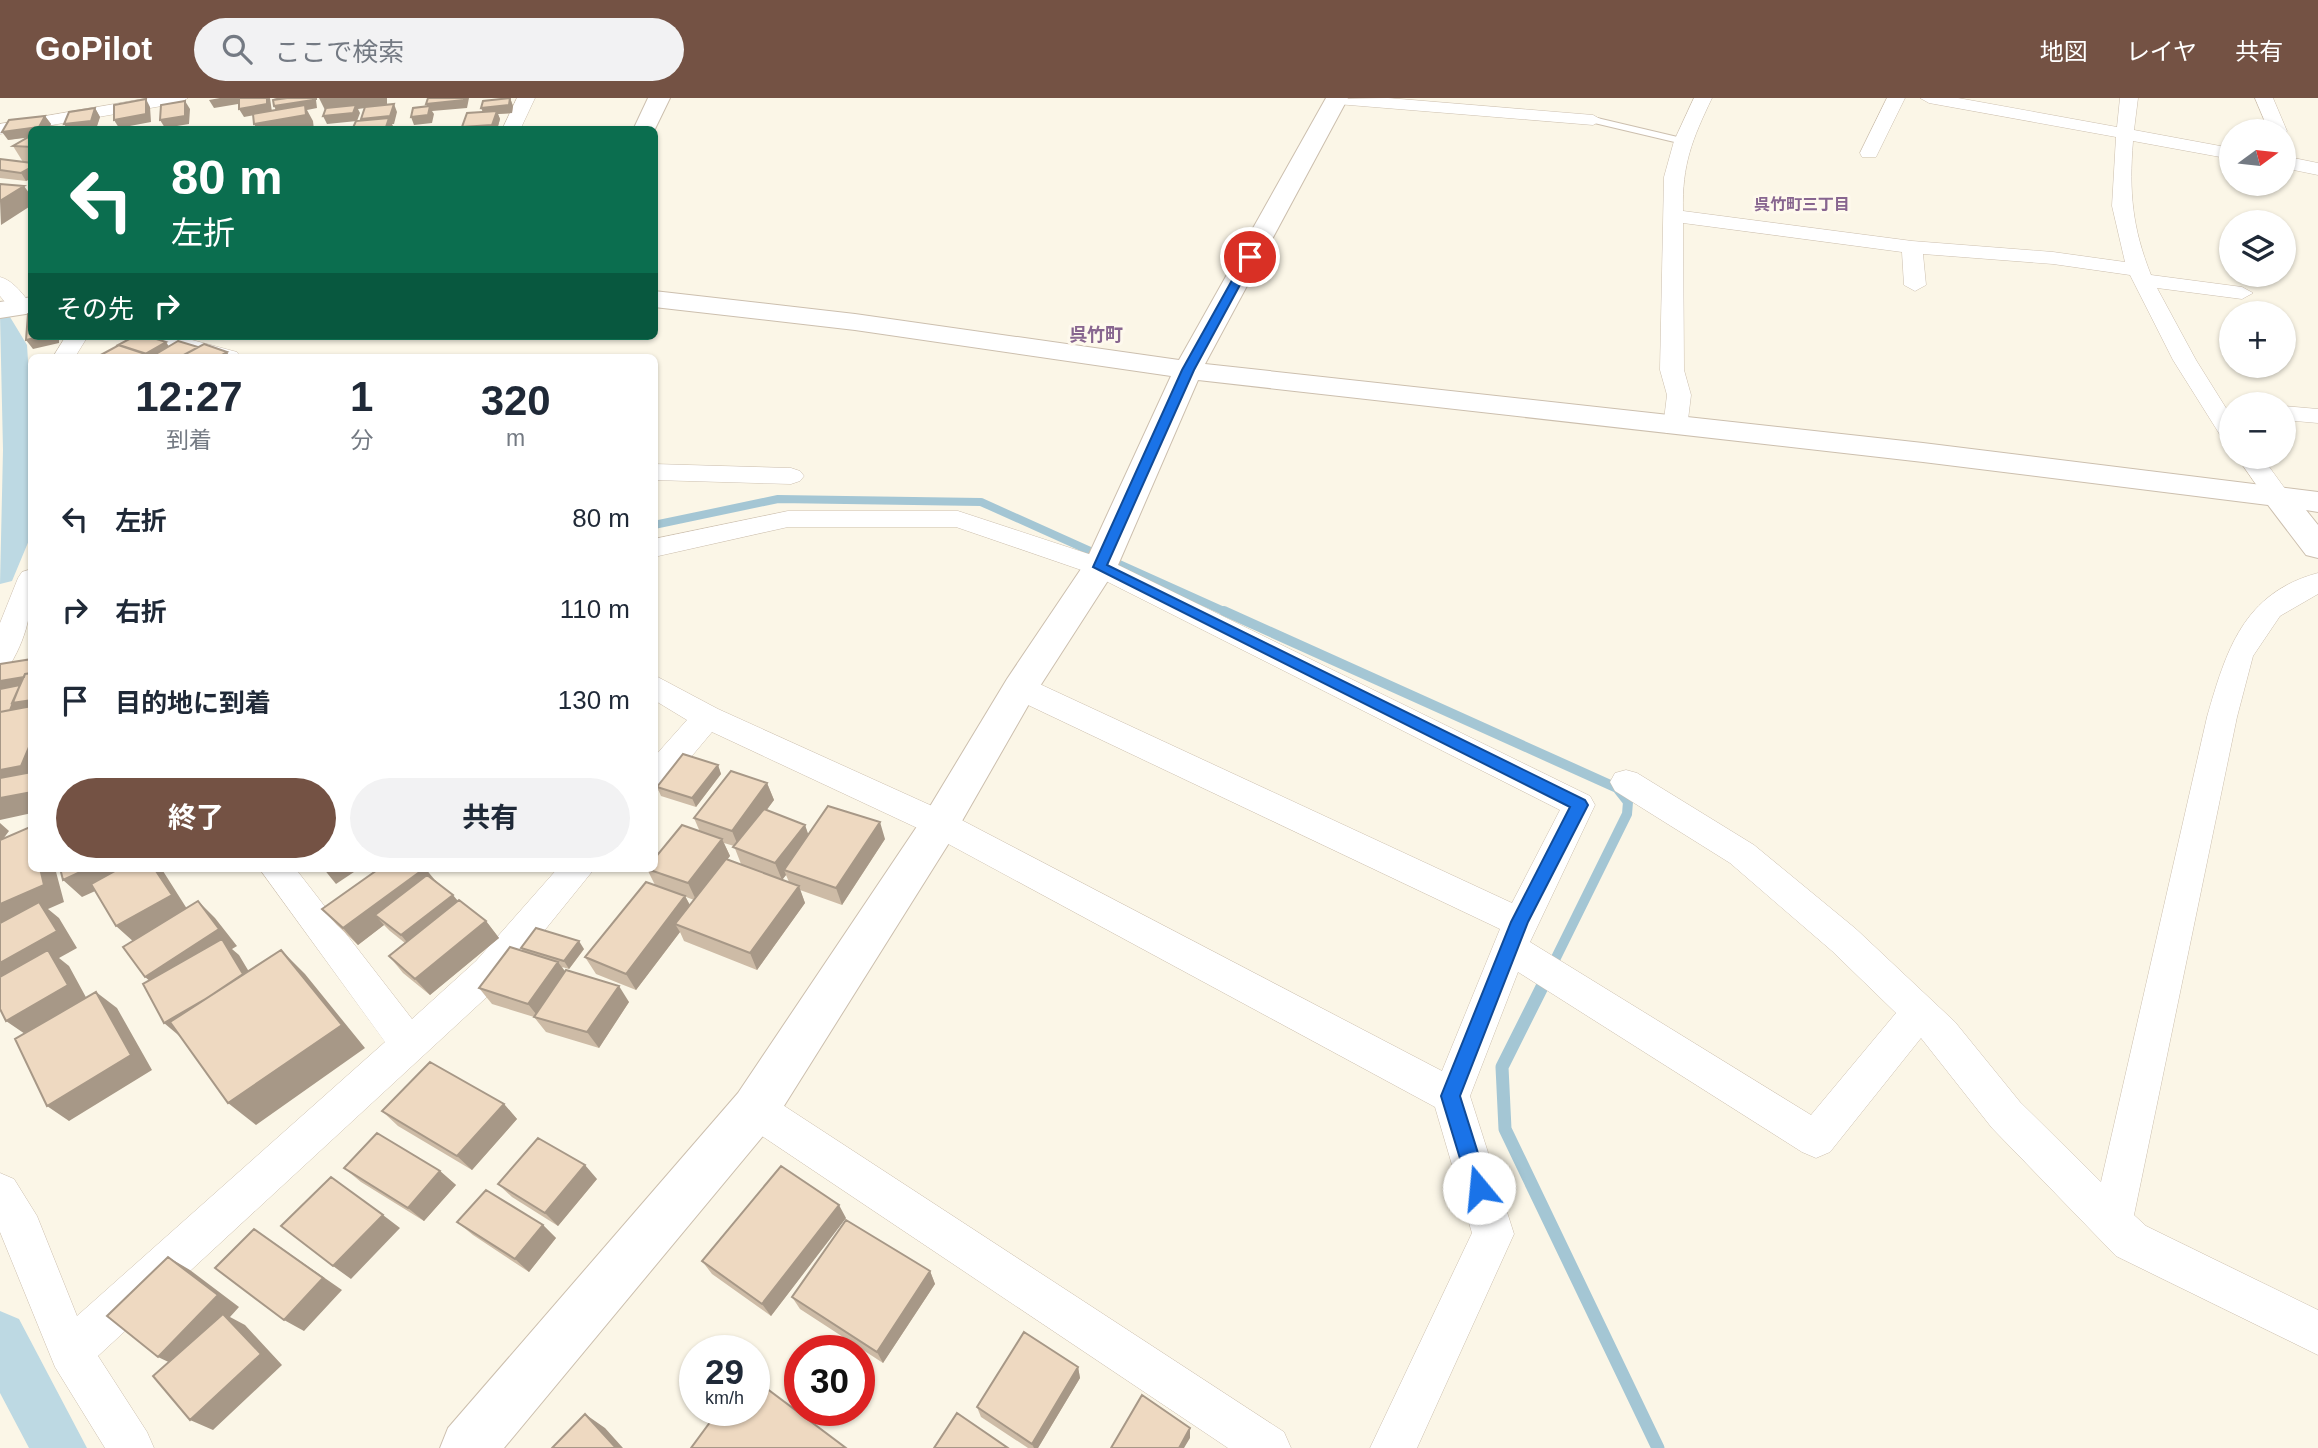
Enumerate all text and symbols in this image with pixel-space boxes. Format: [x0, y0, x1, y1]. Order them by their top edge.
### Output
search box [194, 18, 684, 81]
text: GoPilot [35, 30, 152, 67]
icon: search [218, 30, 256, 68]
text: ここで検索 [274, 37, 404, 67]
text: 地図 [2040, 38, 2088, 65]
text: レイヤ [2126, 38, 2197, 65]
text: 共有 [2235, 38, 2283, 65]
north arrow [2219, 119, 2296, 196]
map controls [2219, 119, 2296, 469]
text: 80 m [171, 150, 283, 204]
icon: left [56, 154, 147, 245]
district label: 呉竹町三丁目 [1754, 196, 1850, 213]
button: layers [2219, 210, 2296, 287]
text: 左折 [171, 215, 235, 251]
pin [1220, 227, 1280, 287]
icon: arrive [1231, 238, 1269, 276]
icon: right [148, 287, 186, 325]
text: その先 [56, 294, 134, 324]
button: + [2219, 301, 2296, 378]
district label: 呉竹町 [1069, 325, 1123, 345]
text: 12:27 [135, 373, 243, 420]
text: 1 [350, 373, 373, 420]
text: 320 [481, 377, 551, 424]
button: − [2219, 392, 2296, 469]
text: m [506, 425, 525, 451]
text: 到着 [166, 427, 212, 453]
text: 分 [350, 427, 373, 453]
icon: left [56, 500, 94, 538]
text: 80 m [572, 503, 630, 533]
text: 左折 [115, 506, 167, 536]
icon: right [56, 591, 94, 629]
text: 110 m [560, 594, 630, 624]
text: 右折 [115, 597, 167, 627]
icon: arrive [56, 682, 94, 720]
text: 130 m [558, 685, 630, 715]
text: 目的地に到着 [115, 688, 271, 718]
button: 終了 [56, 778, 336, 858]
button: 共有 [350, 778, 630, 858]
position arrow [1442, 1151, 1516, 1225]
speed limit sign: 30 [784, 1335, 875, 1426]
text: 29 [705, 1352, 744, 1391]
text: km/h [705, 1388, 744, 1408]

